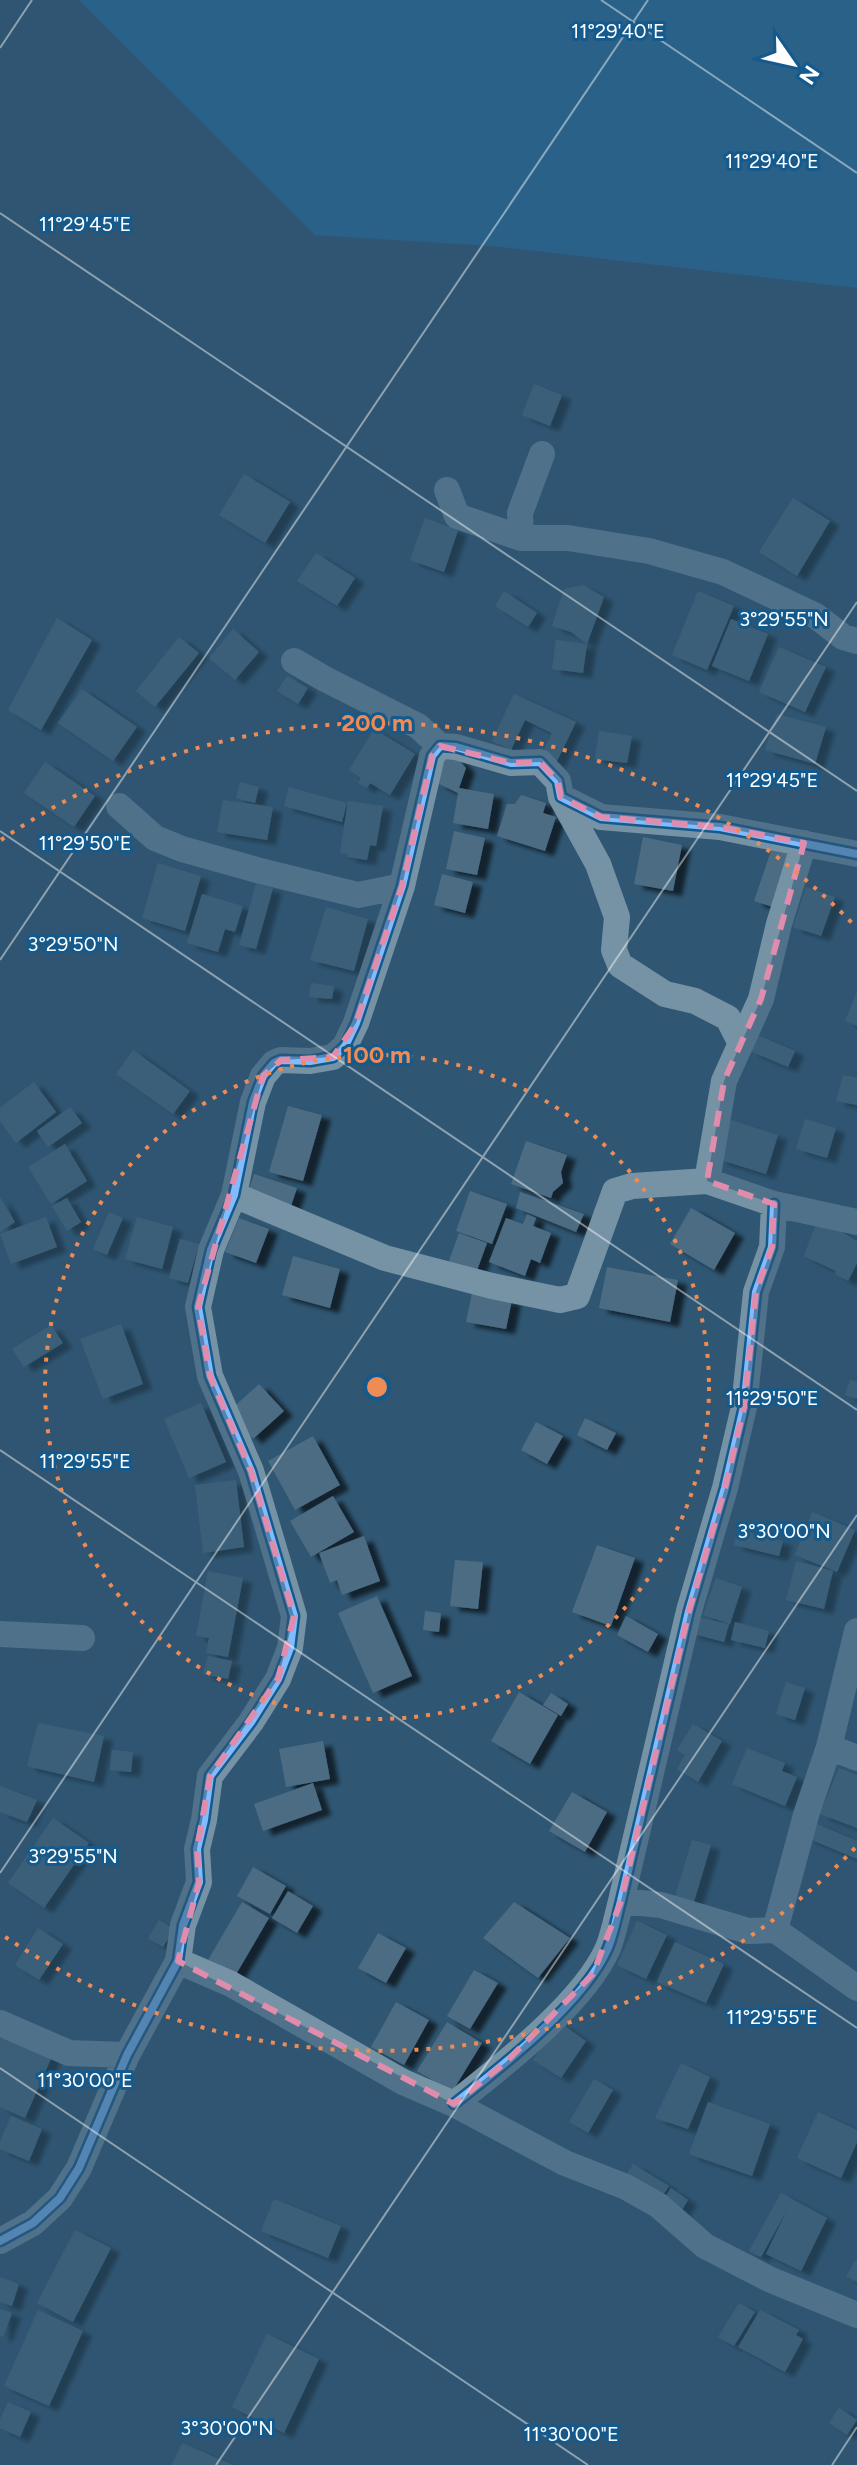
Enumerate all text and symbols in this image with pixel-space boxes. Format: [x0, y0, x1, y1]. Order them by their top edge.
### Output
text: 11°29'40"E [571, 19, 665, 43]
north arrow [753, 24, 833, 104]
text: N [793, 60, 825, 90]
text: 11°29'40"E [725, 149, 819, 173]
text: 11°29'45"E [39, 212, 131, 236]
text: 3°29'55"N [739, 607, 829, 631]
text: 200 m [341, 708, 413, 737]
text: 11°29'45"E [726, 768, 818, 792]
text: 11°29'50"E [39, 831, 131, 855]
text: 3°29'50"N [28, 932, 118, 956]
text: 100 m [343, 1040, 411, 1069]
centre of rings [363, 1373, 391, 1401]
text: 11°29'50"E [726, 1386, 818, 1410]
text: 11°29'55"E [39, 1449, 131, 1473]
text: 3°30'00"N [737, 1519, 831, 1543]
text: 3°29'55"N [28, 1844, 118, 1868]
text: 11°29'55"E [726, 2005, 818, 2029]
text: 11°30'00"E [37, 2068, 133, 2092]
text: 3°30'00"N [180, 2416, 274, 2440]
text: 11°30'00"E [523, 2422, 619, 2446]

